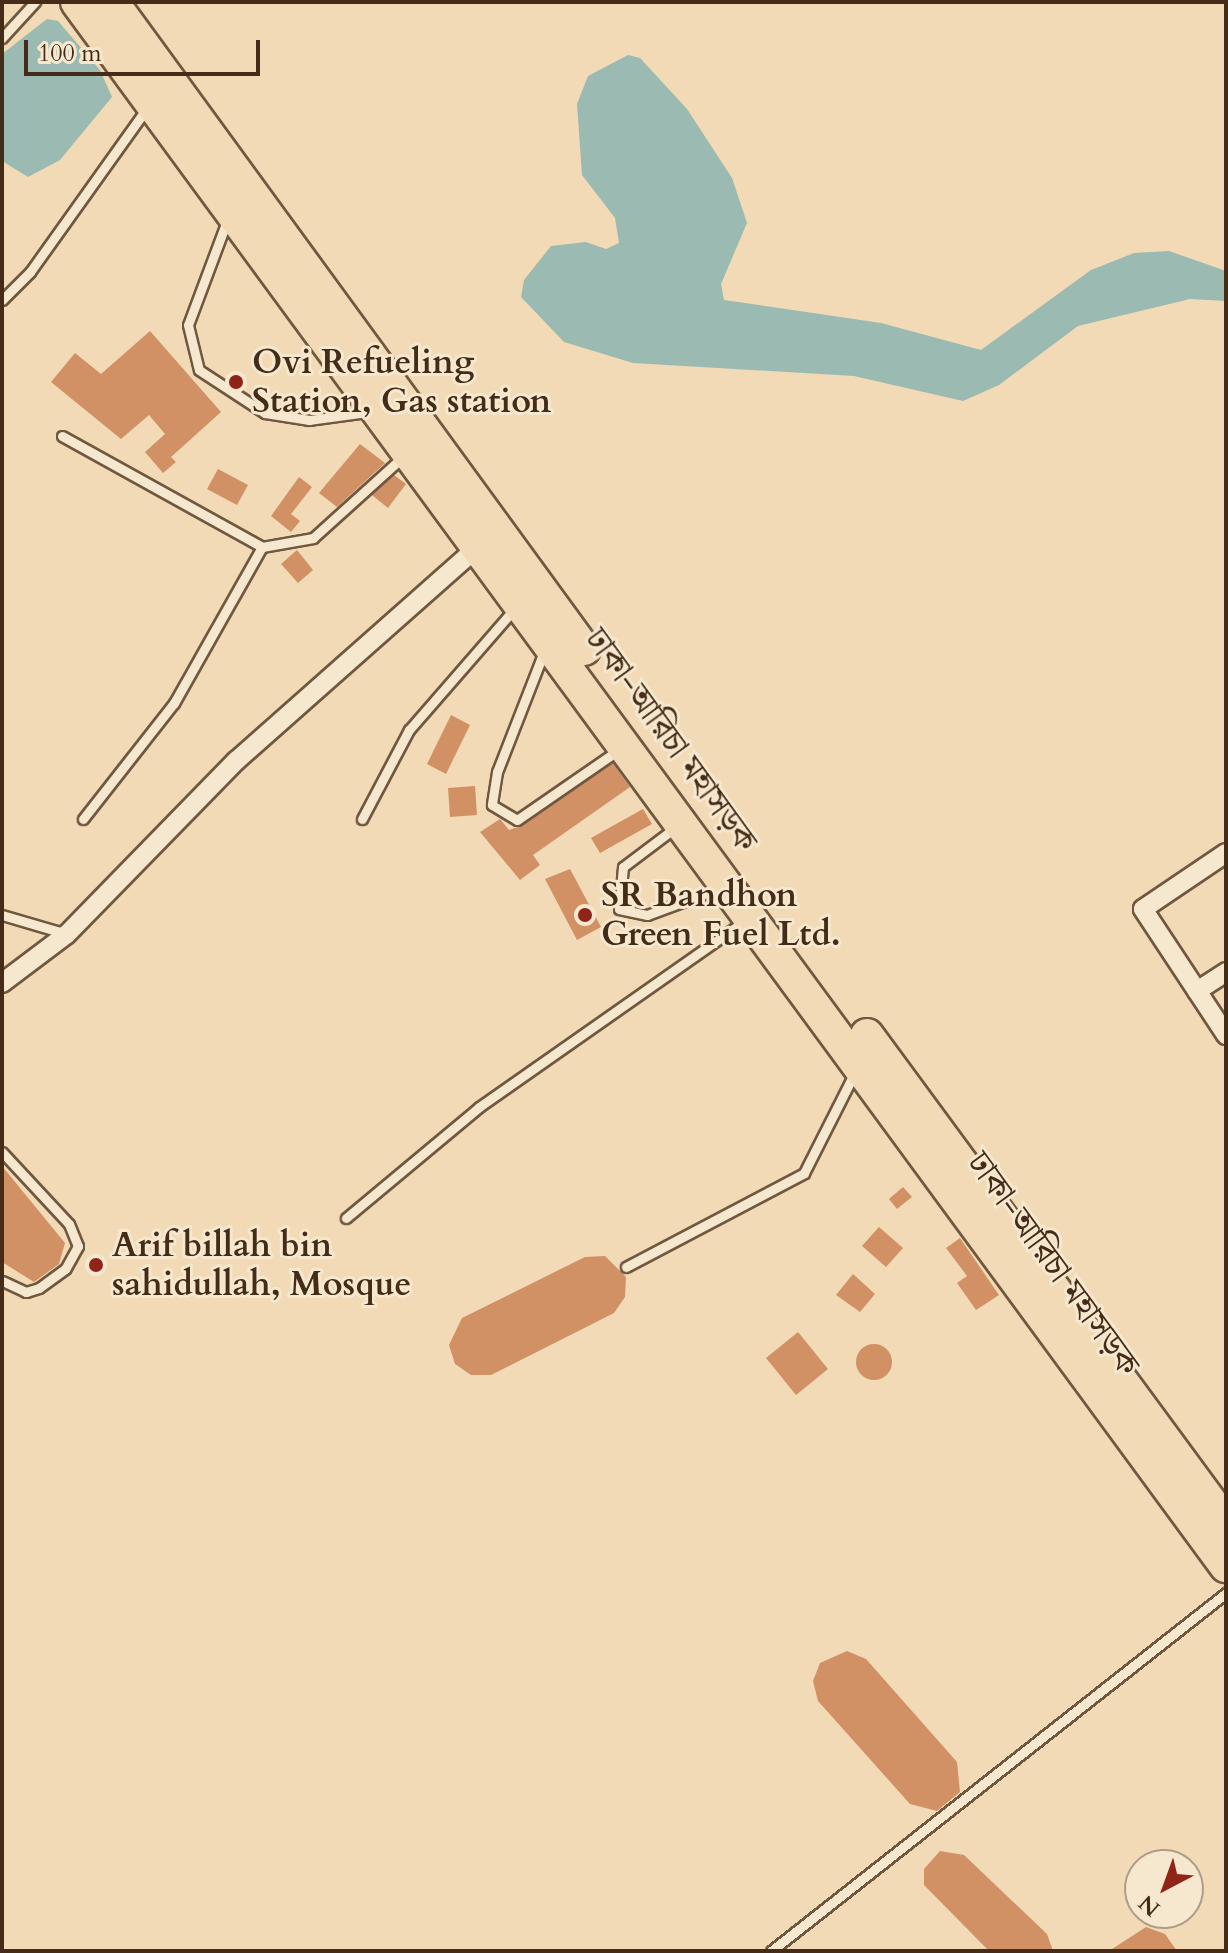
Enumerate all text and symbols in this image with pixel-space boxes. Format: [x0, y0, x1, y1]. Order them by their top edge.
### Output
scale bar [28, 24, 264, 74]
text: 100 m [38, 37, 102, 70]
place label: Ovi Refueling Station, Gas station [252, 342, 551, 422]
marker: Ovi Refueling Station, Gas station [227, 373, 245, 391]
street label: ঢাকা-আরিচা মহাসড়ক [576, 620, 766, 860]
place label: SR Bandhon Green Fuel Ltd. [601, 875, 841, 954]
marker: SR Bandhon Green Fuel Ltd. [576, 906, 594, 924]
street label: ঢাকা-আরিচা মহাসড়ক [958, 1144, 1148, 1384]
place label: Arif billah bin sahidullah, Mosque [112, 1225, 411, 1304]
marker: Arif billah bin sahidullah, Mosque [87, 1256, 105, 1274]
north arrow [1124, 1849, 1204, 1929]
text: N [1133, 1888, 1167, 1923]

